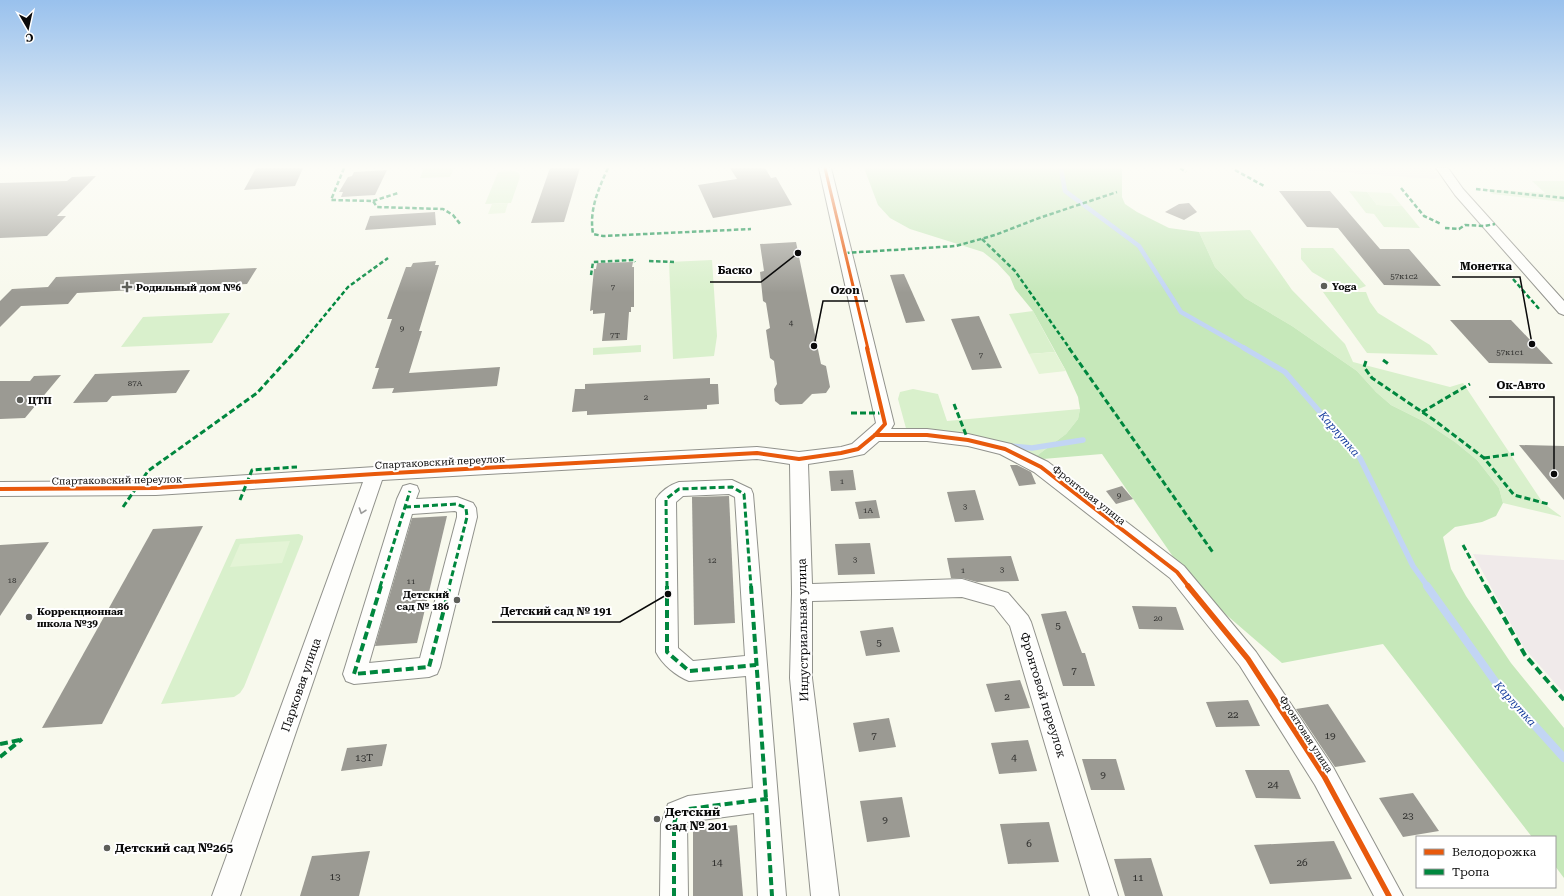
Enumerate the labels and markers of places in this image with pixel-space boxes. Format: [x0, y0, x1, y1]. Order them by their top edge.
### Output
callout: Монетка [1452, 254, 1520, 277]
callout: Баско [710, 259, 761, 282]
callout: Ozon [823, 278, 868, 301]
marker: Родильный дом №6 [121, 281, 133, 293]
marker: Yoga [1319, 281, 1329, 291]
place label: Yoga [1332, 281, 1357, 292]
place label: Родильный дом №6 [136, 282, 242, 293]
callout: Ок-Авто [1489, 374, 1554, 397]
marker: ЦТП [15, 395, 25, 405]
place label: ЦТП [28, 395, 52, 406]
place label: Детский сад № 186 [396, 589, 449, 612]
marker: Детский сад № 186 [452, 595, 462, 605]
callout: Детский сад № 191 [492, 599, 620, 622]
place label: Коррекционная школа №39 [37, 606, 124, 629]
marker: Коррекционная школа №39 [24, 612, 34, 622]
place label: Детский сад № 201 [665, 805, 728, 833]
marker: Детский сад № 201 [652, 814, 662, 824]
place label: Детский сад №265 [115, 841, 234, 855]
marker: Детский сад №265 [102, 843, 112, 853]

